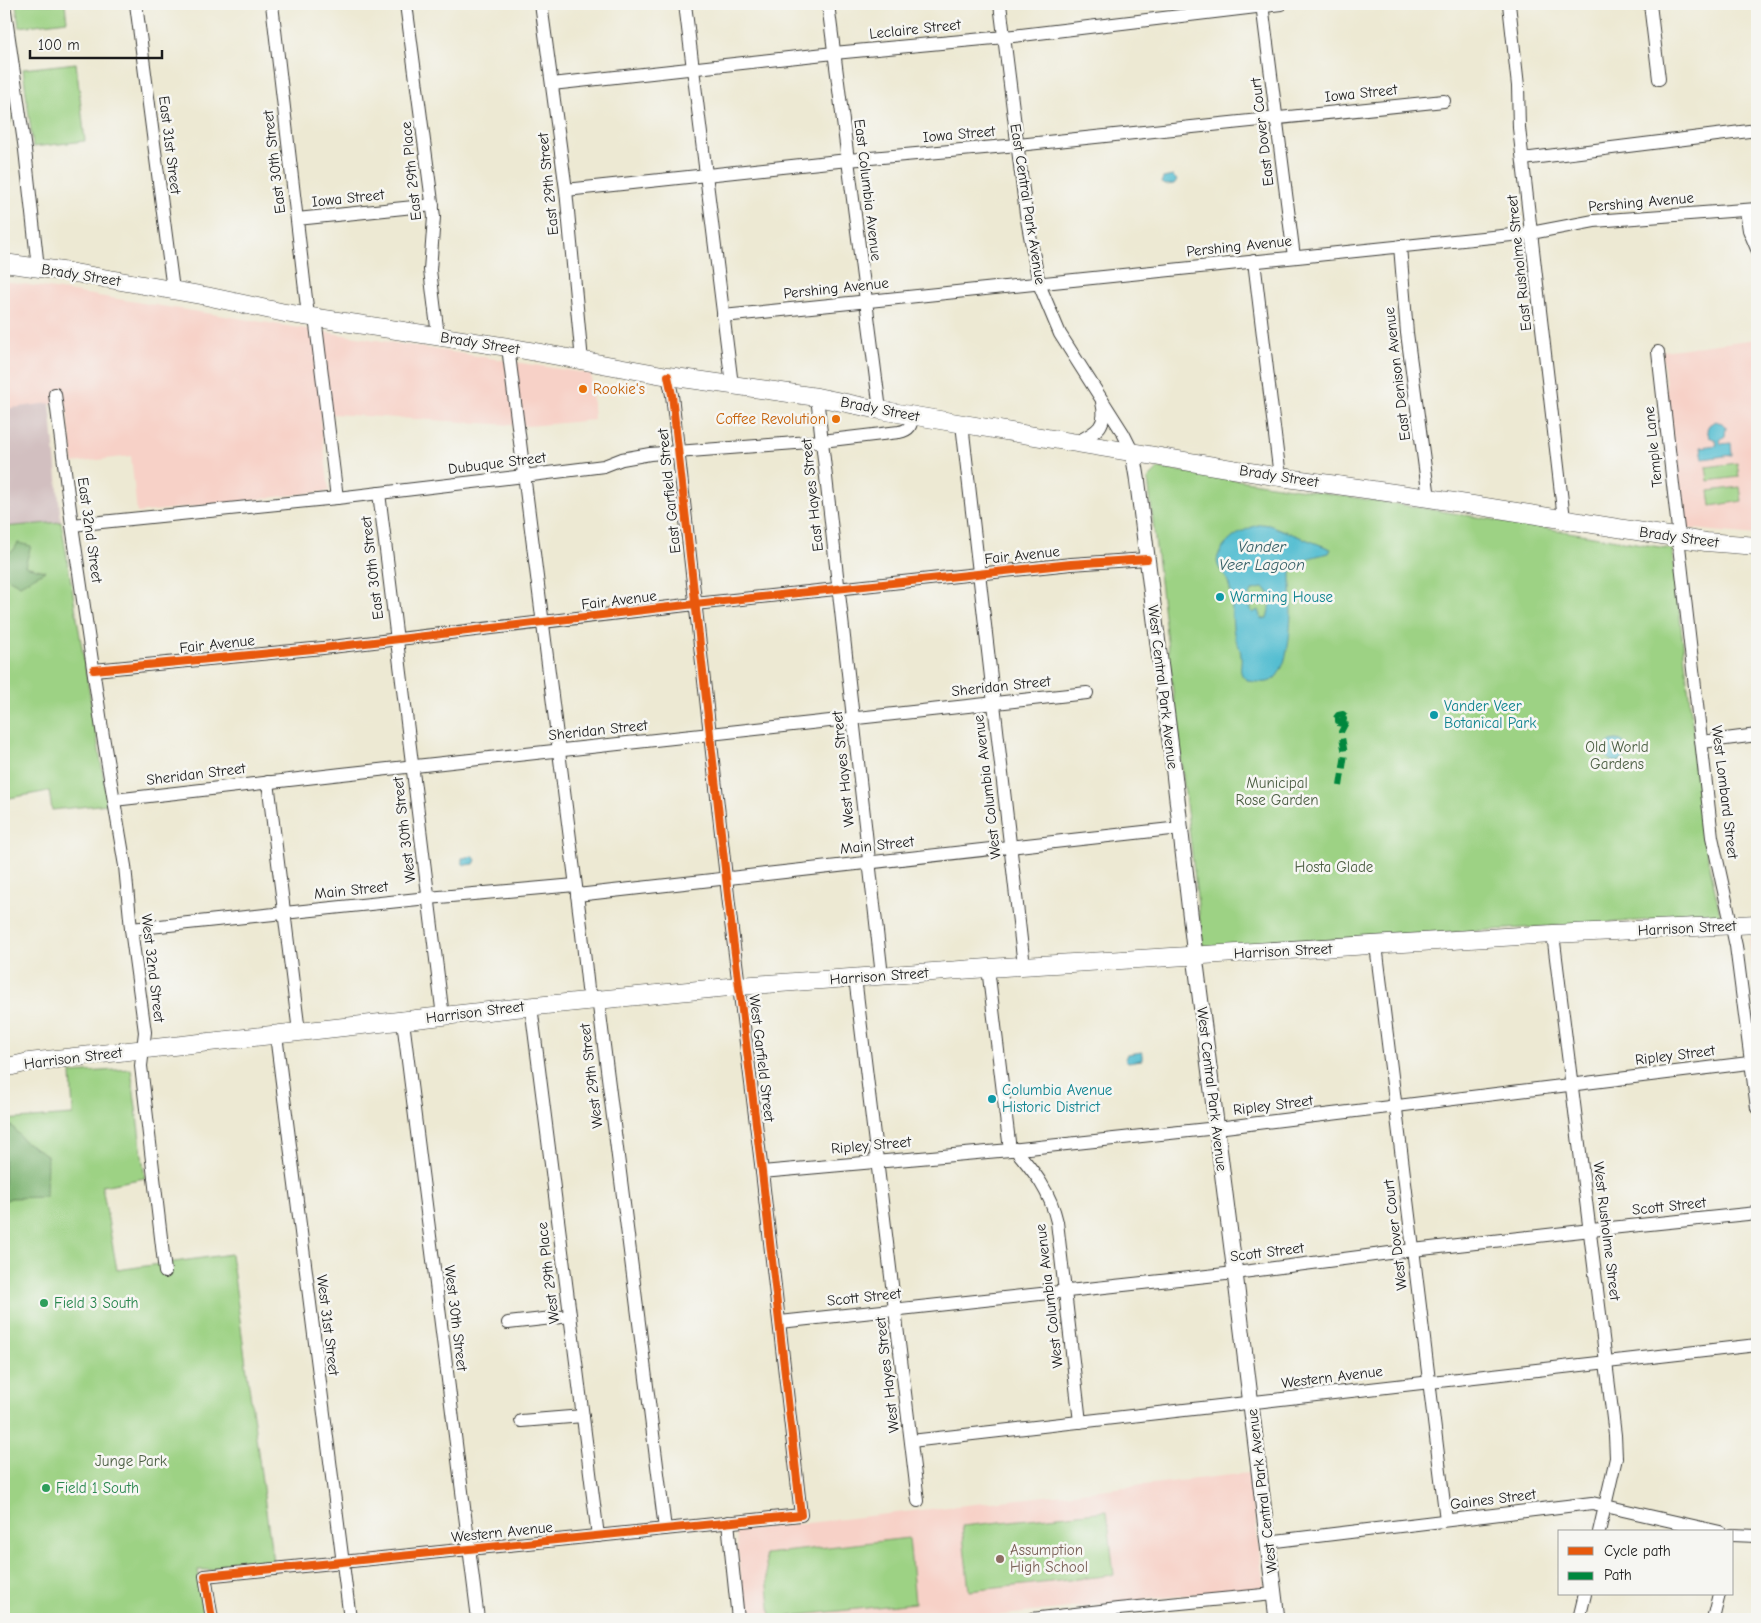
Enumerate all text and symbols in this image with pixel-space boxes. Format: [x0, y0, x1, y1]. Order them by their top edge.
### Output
street label: Leclaire Street [868, 15, 962, 43]
scale bar [30, 28, 162, 60]
text: 100 m [38, 36, 80, 54]
street label: East Dover Court [1246, 76, 1278, 187]
street label: Iowa Street [1324, 80, 1399, 106]
street label: East 31st Street [155, 95, 185, 196]
street label: East 30th Street [259, 109, 289, 215]
street label: East Columbia Avenue [850, 118, 886, 262]
street label: East 29th Place [397, 120, 425, 221]
street label: Iowa Street [922, 122, 997, 146]
street label: East Central Park Avenue [1006, 122, 1050, 286]
street label: East 29th Street [534, 131, 562, 236]
street label: Iowa Street [311, 185, 386, 211]
street label: Pershing Avenue [1587, 188, 1695, 216]
street label: East Rusholme Street [1503, 193, 1535, 332]
street label: Pershing Avenue [1185, 231, 1293, 260]
street label: Brady Street [40, 260, 123, 290]
street label: Pershing Avenue [782, 273, 890, 302]
street label: East Denison Avenue [1380, 306, 1414, 442]
street label: Brady Street [439, 328, 522, 358]
place label: Rookie's [593, 380, 645, 398]
marker: Rookie's [577, 383, 589, 395]
street label: Brady Street [839, 393, 922, 426]
street label: Temple Lane [1640, 405, 1666, 488]
place label: Coffee Revolution [716, 410, 826, 428]
marker: Coffee Revolution [830, 413, 842, 425]
street label: East Garfield Street [653, 427, 685, 554]
street label: East Hayes Street [797, 437, 827, 552]
street label: Dubuque Street [447, 448, 548, 478]
street label: Brady Street [1238, 461, 1321, 491]
street label: East 32nd Street [74, 476, 106, 585]
street label: East 30th Street [357, 515, 387, 621]
street label: Brady Street [1638, 523, 1721, 552]
water label: Vander Veer Lagoon [1219, 538, 1305, 574]
street label: Fair Avenue [983, 542, 1061, 568]
street label: Fair Avenue [580, 586, 658, 614]
place label: Warming House [1230, 588, 1333, 606]
marker: Warming House [1214, 591, 1226, 603]
street label: West Central Park Avenue [1144, 604, 1182, 771]
street label: Fair Avenue [178, 631, 256, 657]
street label: Sheridan Street [950, 672, 1052, 700]
place label: Vander Veer Botanical Park [1444, 697, 1537, 732]
street label: West Hayes Street [828, 709, 858, 828]
marker: Vander Veer Botanical Park [1428, 709, 1440, 721]
street label: West Columbia Avenue [969, 713, 1005, 860]
street label: Sheridan Street [547, 716, 649, 744]
street label: West Lombard Street [1708, 724, 1742, 861]
park label: Old World Gardens [1585, 738, 1649, 773]
street label: Sheridan Street [145, 759, 247, 789]
park label: Municipal Rose Garden [1235, 774, 1319, 809]
street label: West 30th Street [388, 775, 419, 884]
street label: Main Street [839, 832, 916, 858]
park label: Hosta Glade [1295, 858, 1374, 876]
street label: Main Street [313, 877, 390, 903]
street label: West 32nd Street [137, 913, 169, 1024]
street label: Harrison Street [1637, 916, 1738, 940]
street label: Harrison Street [1233, 939, 1334, 963]
street label: Harrison Street [829, 964, 930, 988]
street label: West Garfield Street [745, 993, 779, 1124]
street label: Harrison Street [425, 997, 526, 1027]
street label: West Central Park Avenue [1193, 1006, 1231, 1173]
street label: West 29th Street [576, 1022, 606, 1130]
street label: Ripley Street [1634, 1041, 1717, 1069]
street label: Harrison Street [23, 1043, 124, 1073]
place label: Columbia Avenue Historic District [1002, 1081, 1113, 1116]
street label: Ripley Street [1232, 1091, 1315, 1119]
marker: Columbia Avenue Historic District [986, 1093, 998, 1105]
street label: Ripley Street [830, 1132, 913, 1157]
street label: West Rusholme Street [1590, 1161, 1625, 1302]
street label: West Dover Court [1379, 1178, 1411, 1292]
street label: Scott Street [1631, 1193, 1708, 1219]
street label: West 29th Place [533, 1221, 563, 1325]
street label: West Columbia Avenue [1031, 1222, 1067, 1369]
street label: Scott Street [1229, 1238, 1306, 1265]
street label: West 30th Street [441, 1264, 472, 1373]
street label: West 31st Street [313, 1273, 343, 1377]
street label: Scott Street [826, 1284, 903, 1310]
place label: Field 3 South [54, 1294, 139, 1312]
marker: Field 3 South [38, 1297, 50, 1309]
street label: West Hayes Street [871, 1315, 903, 1434]
street label: Western Avenue [1280, 1362, 1384, 1392]
street label: West Central Park Avenue [1243, 1407, 1281, 1574]
park label: Junge Park [95, 1452, 168, 1470]
place label: Field 1 South [56, 1479, 139, 1497]
marker: Field 1 South [40, 1482, 52, 1494]
street label: Gaines Street [1449, 1485, 1538, 1513]
street label: Western Avenue [450, 1518, 554, 1546]
legend [1558, 1530, 1734, 1596]
place label: Assumption High School [1010, 1541, 1088, 1576]
text: Cycle path [1604, 1542, 1671, 1560]
marker: Assumption High School [994, 1553, 1006, 1565]
text: Path [1604, 1566, 1632, 1584]

